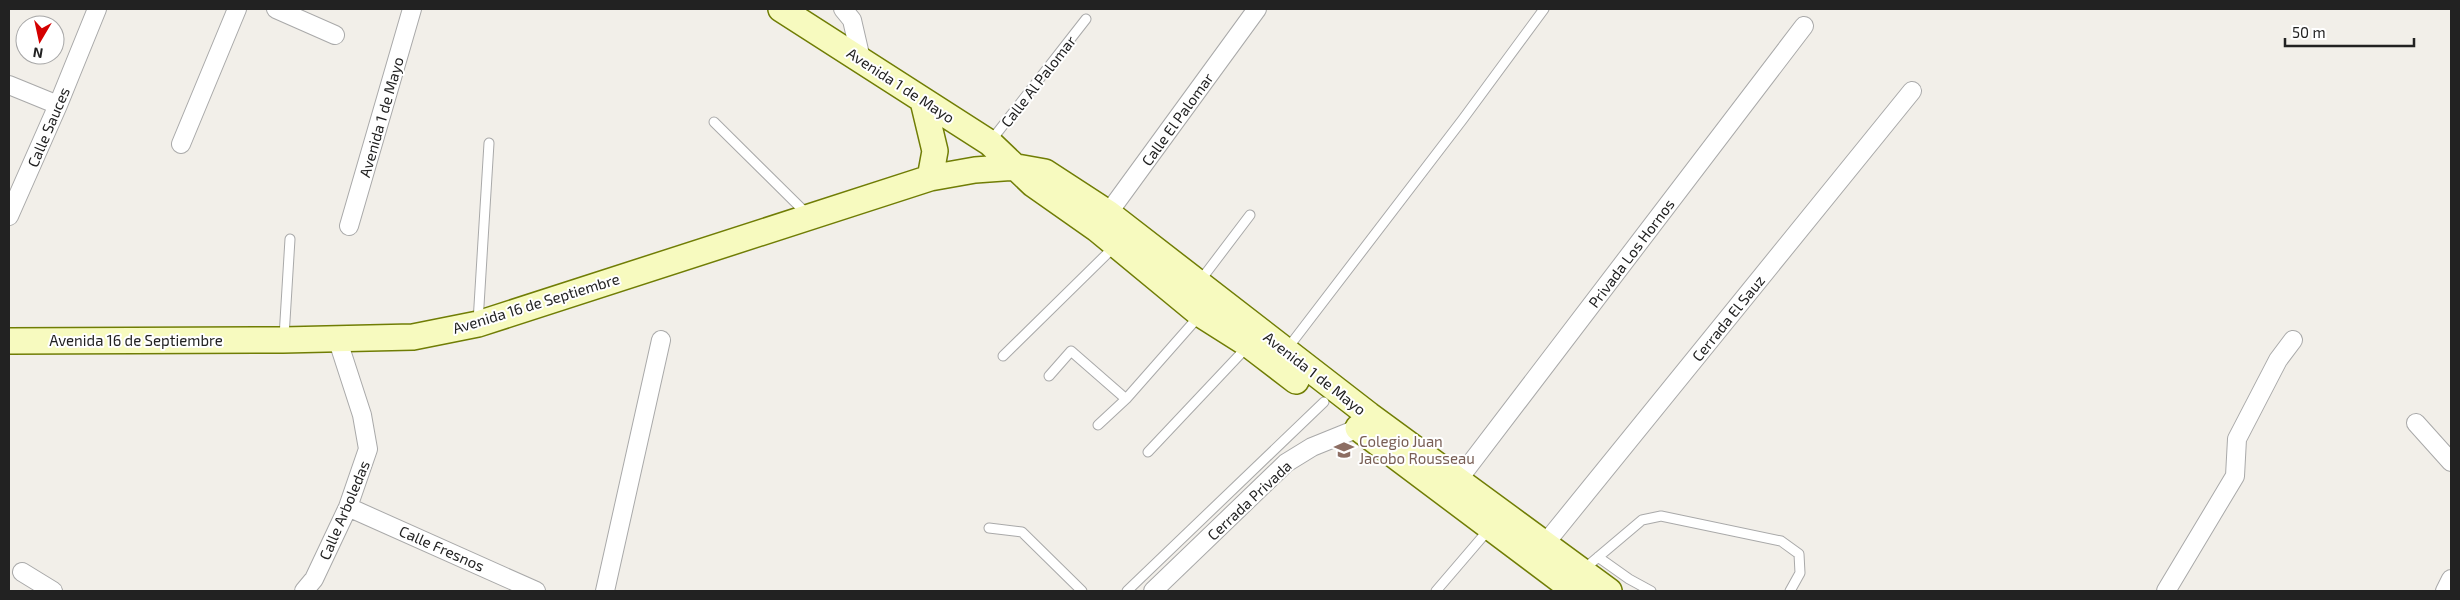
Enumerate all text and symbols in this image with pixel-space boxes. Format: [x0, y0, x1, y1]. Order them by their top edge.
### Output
north arrow [15, 15, 65, 65]
scale bar [2285, 15, 2414, 47]
text: 50 m [2292, 23, 2326, 41]
street label: Calle Al Palomar [997, 32, 1079, 130]
text: N [32, 44, 44, 63]
street label: Avenida 1 de Mayo [844, 44, 958, 126]
street label: Avenida 1 de Mayo [355, 55, 407, 179]
street label: Calle El Palomar [1137, 69, 1217, 169]
street label: Calle Sauces [23, 84, 73, 170]
street label: Privada Los Hornos [1584, 195, 1678, 311]
street label: Avenida 16 de Septiembre [450, 269, 622, 337]
street label: Cerrada El Sauz [1688, 271, 1768, 365]
street label: Avenida 1 de Mayo [1260, 328, 1370, 418]
street label: Avenida 16 de Septiembre [49, 331, 223, 349]
place label: Colegio Juan Jacobo Rousseau [1359, 432, 1475, 467]
school or university icon: Colegio Juan Jacobo Rousseau [1333, 439, 1355, 461]
street label: Cerrada Privada [1203, 456, 1295, 544]
street label: Calle Arboledas [315, 458, 373, 562]
street label: Calle Fresnos [397, 521, 487, 575]

